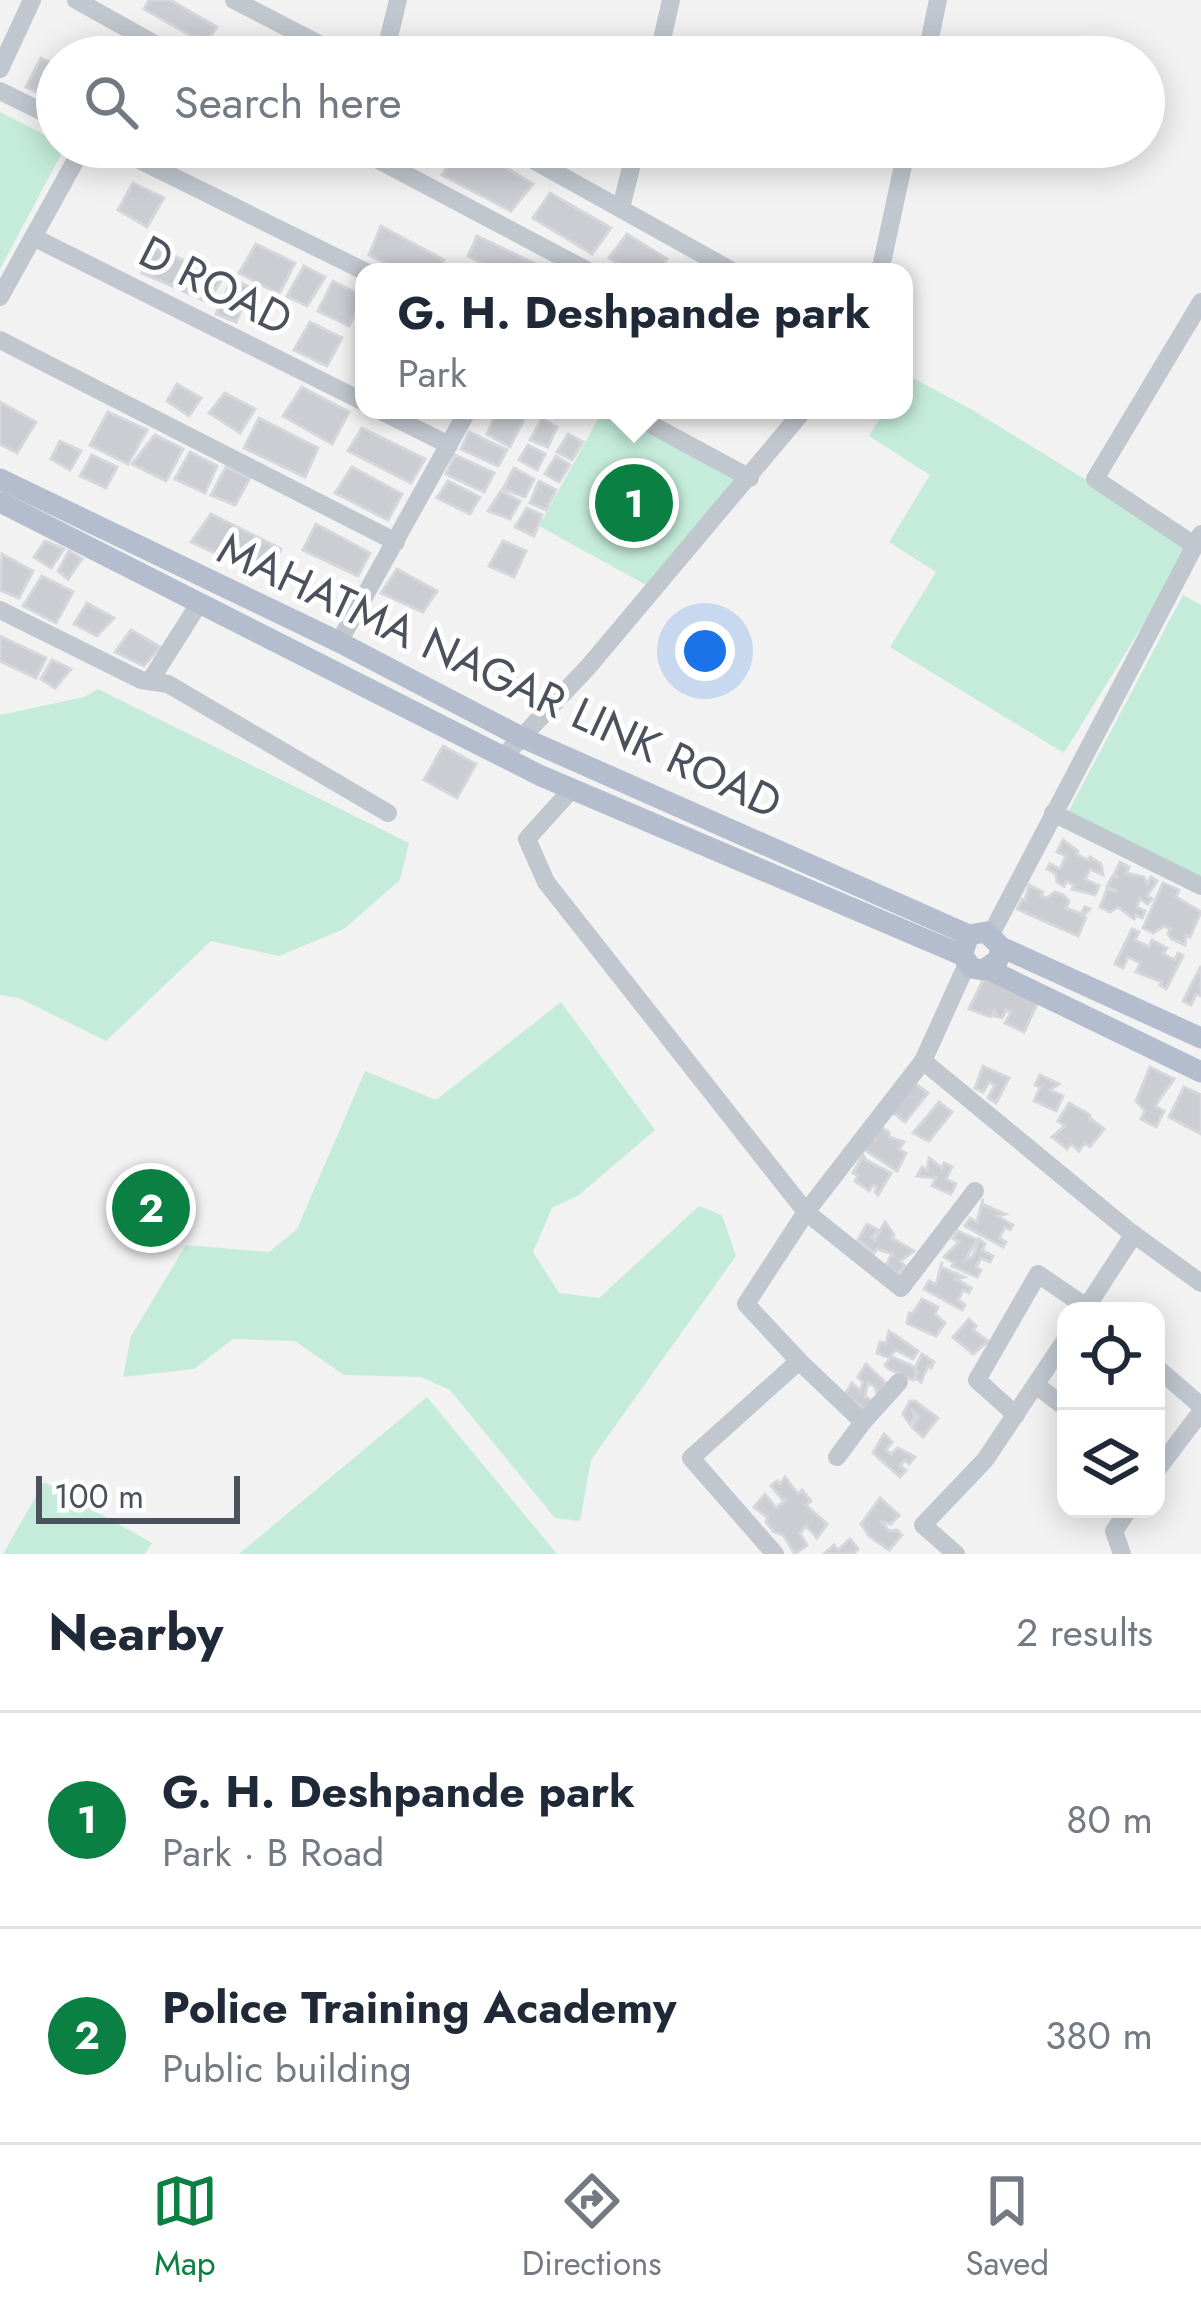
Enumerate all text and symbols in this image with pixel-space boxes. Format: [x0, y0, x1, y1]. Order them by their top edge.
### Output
search box [36, 36, 1165, 168]
icon: search [78, 69, 144, 135]
text: Search here [174, 70, 402, 135]
street label: D ROAD [128, 219, 304, 352]
popup [355, 263, 913, 419]
text: G. H. Deshpande park [398, 280, 870, 345]
text: Park [398, 345, 467, 402]
pin: 1 [595, 458, 673, 548]
street label: MAHATMA NAGAR LINK ROAD [207, 516, 792, 835]
your location [675, 621, 735, 681]
pin: 2 [112, 1163, 190, 1253]
map controls [1057, 1302, 1165, 1518]
button: locate [1057, 1302, 1165, 1410]
button: layers [1057, 1410, 1165, 1518]
scale bar [36, 1470, 240, 1523]
text: 100 m [54, 1473, 144, 1520]
text: Nearby [48, 1595, 223, 1669]
text: 2 results [1016, 1604, 1153, 1661]
text: G. H. Deshpande park [162, 1759, 635, 1824]
text: 1 [77, 1791, 97, 1848]
text: 80 m [1066, 1791, 1153, 1848]
text: Park · B Road [162, 1824, 384, 1881]
text: Police Training Academy [162, 1975, 677, 2040]
text: 2 [74, 2007, 100, 2064]
text: 380 m [1045, 2007, 1153, 2064]
text: Public building [162, 2040, 412, 2097]
tab: Map [152, 2168, 218, 2287]
tab: Directions [522, 2168, 662, 2287]
tab: Saved [965, 2168, 1049, 2287]

